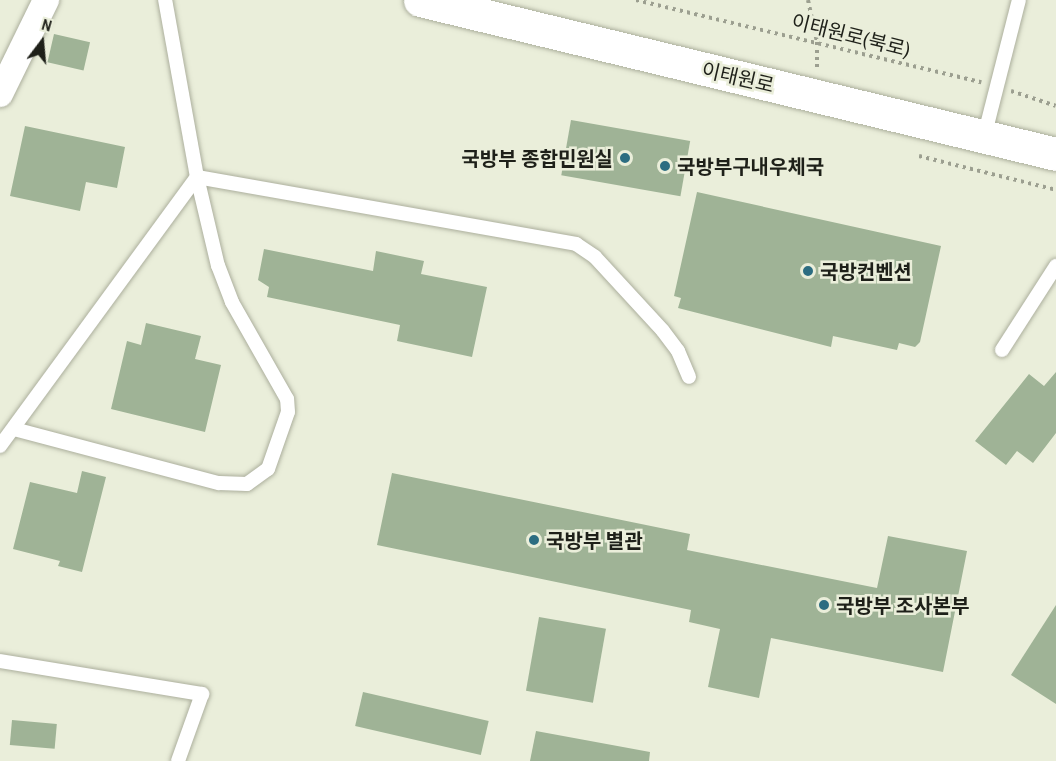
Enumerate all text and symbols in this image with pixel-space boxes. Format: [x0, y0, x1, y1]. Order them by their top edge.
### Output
street label: 이태원로(북로) [789, 9, 913, 61]
north arrow [12, 12, 72, 72]
text: N [39, 13, 55, 37]
street label: 이태원로 [699, 57, 777, 97]
place label: 국방부 종합민원실 [461, 146, 613, 170]
marker: 국방부 종합민원실 [618, 151, 632, 165]
place label: 국방부구내우체국 [677, 154, 824, 178]
marker: 국방부구내우체국 [658, 159, 672, 173]
place label: 국방컨벤션 [820, 259, 912, 283]
marker: 국방컨벤션 [801, 264, 815, 278]
place label: 국방부 별관 [546, 528, 643, 552]
marker: 국방부 별관 [527, 533, 541, 547]
place label: 국방부 조사본부 [836, 593, 969, 617]
marker: 국방부 조사본부 [817, 598, 831, 612]

